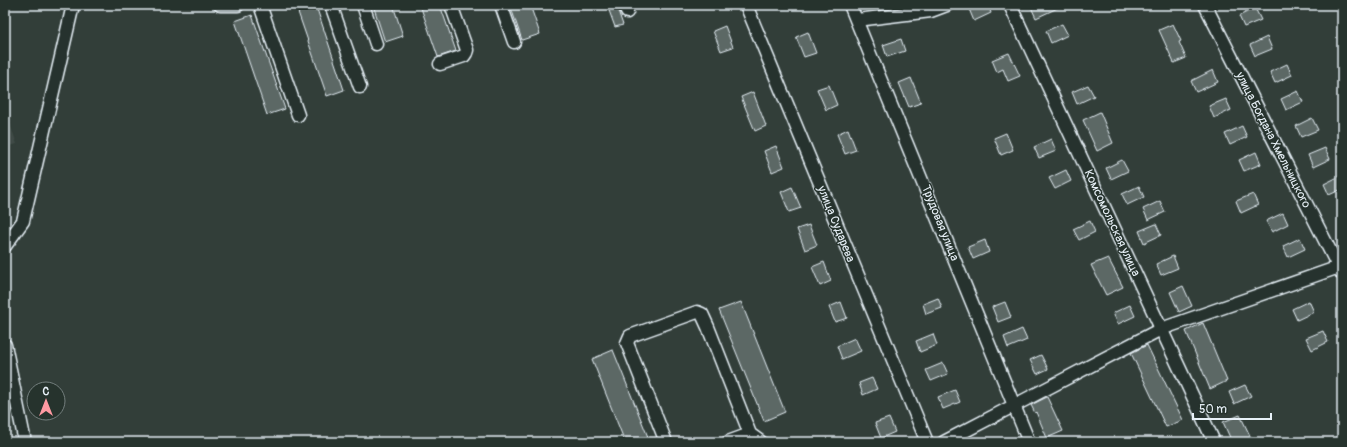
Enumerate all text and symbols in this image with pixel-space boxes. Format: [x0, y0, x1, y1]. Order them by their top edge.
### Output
street label: улица Богдана Хмельницкого [1232, 69, 1314, 211]
street label: Комсомольская улица [1081, 167, 1143, 279]
street label: улица Сударева [814, 183, 858, 265]
street label: Трудовая улица [918, 183, 962, 264]
north arrow [26, 381, 66, 421]
text: С [43, 385, 50, 398]
scale bar [1193, 395, 1271, 421]
text: 50 m [1199, 402, 1227, 417]

